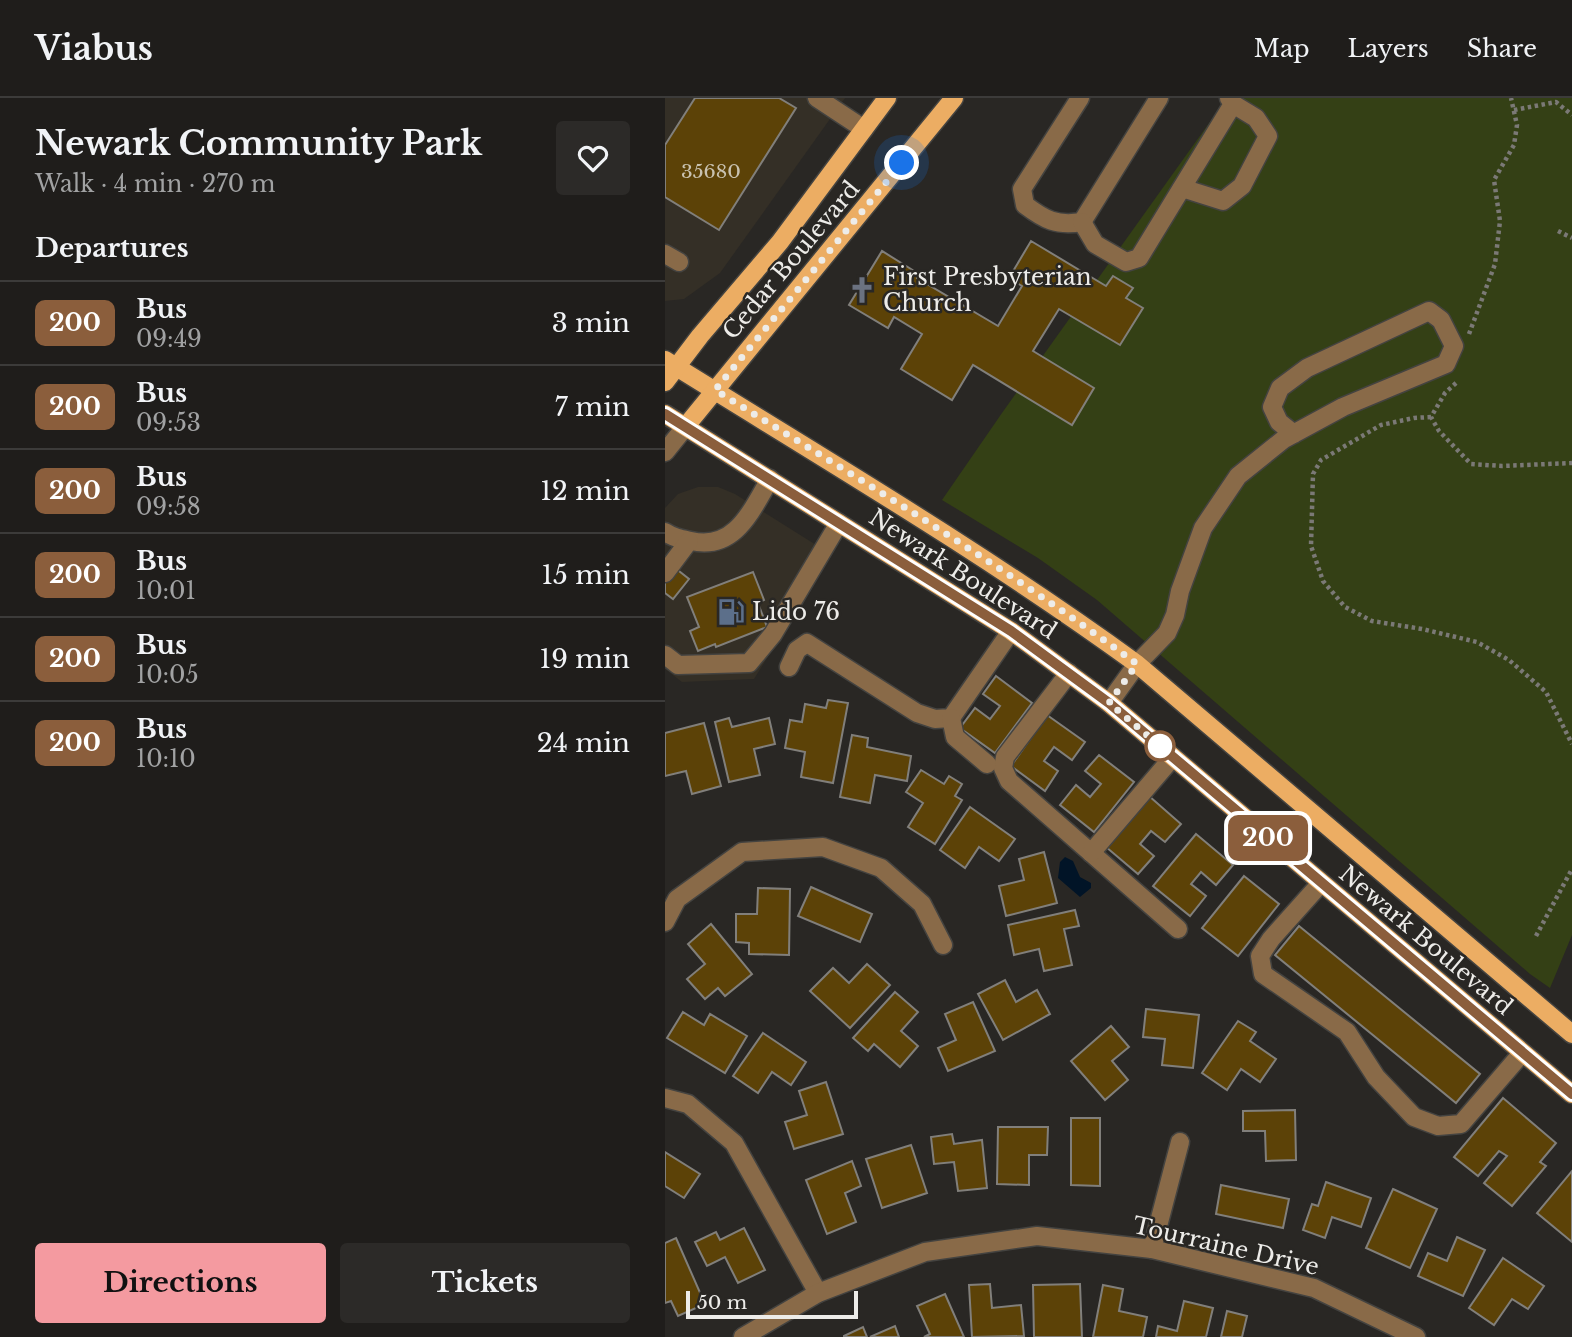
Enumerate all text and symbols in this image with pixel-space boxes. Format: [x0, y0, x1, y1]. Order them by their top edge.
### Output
text: Viabus [35, 28, 153, 69]
text: Map [1254, 34, 1310, 63]
text: Layers [1348, 34, 1429, 63]
text: Share [1467, 34, 1537, 63]
button: heart [556, 121, 630, 195]
text: Newark Community Park [35, 123, 482, 164]
your location [884, 145, 919, 180]
house number: 35680 [681, 160, 741, 183]
text: Walk · 4 min · 270 m [35, 170, 275, 198]
street label: Cedar Boulevard [717, 175, 865, 345]
text: Departures [35, 232, 189, 264]
place label: First Presbyterian Church [883, 263, 1092, 317]
church icon: First Presbyterian Church [847, 275, 877, 305]
text: Bus [136, 293, 187, 325]
text: 3 min [552, 307, 630, 339]
text: 200 [49, 308, 101, 337]
text: 09:49 [136, 325, 202, 353]
text: Bus [136, 377, 187, 409]
text: 7 min [555, 391, 630, 423]
text: 200 [49, 392, 101, 421]
text: 09:53 [136, 409, 201, 437]
text: Bus [136, 461, 187, 493]
text: 12 min [540, 475, 630, 507]
text: 200 [49, 476, 101, 505]
text: 09:58 [136, 493, 201, 521]
street label: Newark Boulevard [864, 503, 1062, 645]
text: Bus [136, 545, 187, 577]
text: 15 min [541, 559, 630, 591]
text: 200 [49, 560, 101, 589]
text: 10:01 [136, 577, 196, 605]
fuel station icon: Lido 76 [716, 597, 746, 627]
place label: Lido 76 [752, 598, 840, 626]
text: Bus [136, 629, 187, 661]
text: 19 min [540, 643, 630, 675]
text: 200 [49, 644, 101, 673]
text: 10:05 [136, 661, 199, 689]
text: Bus [136, 713, 187, 745]
text: 24 min [537, 727, 630, 759]
text: 200 [49, 728, 101, 757]
unlabelled marker [1145, 731, 1175, 761]
text: 10:10 [136, 745, 196, 773]
line badge: 200 [1228, 815, 1308, 861]
text: 200 [1242, 823, 1294, 852]
street label: Newark Boulevard [1334, 859, 1518, 1021]
street label: Tourraine Drive [1130, 1211, 1322, 1281]
button: Directions [35, 1243, 326, 1323]
button: Tickets [340, 1243, 630, 1323]
scale bar [686, 1288, 857, 1320]
text: 50 m [697, 1291, 747, 1314]

